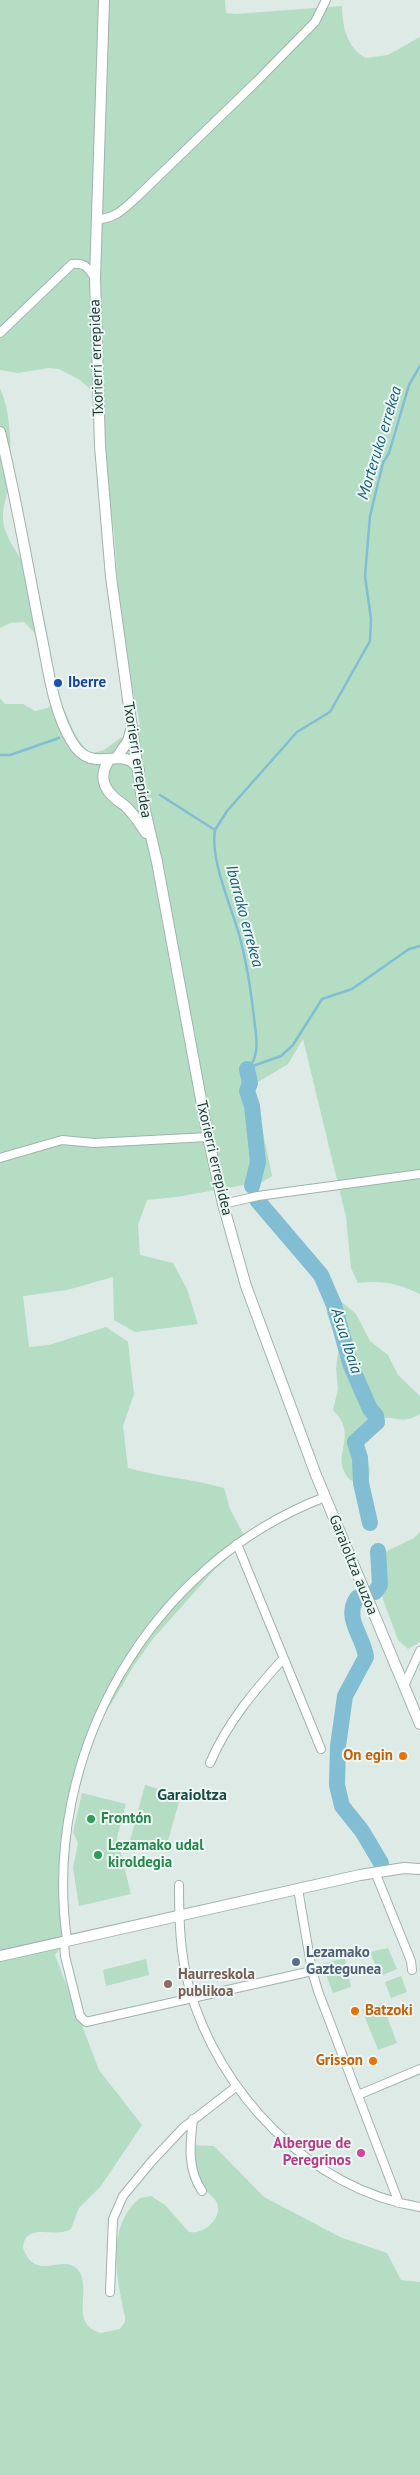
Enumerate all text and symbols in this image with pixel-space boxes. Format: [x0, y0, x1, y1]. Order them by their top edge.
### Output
street label: Txorierri errepidea [86, 299, 108, 417]
water label: Morteruko errekea [354, 384, 406, 502]
place label: Iberre [68, 674, 106, 692]
marker: Iberre [52, 677, 64, 689]
street label: Txorierri errepidea [119, 701, 155, 819]
water label: Ibarrako errekea [221, 863, 267, 969]
street label: Txorierri errepidea [192, 1099, 236, 1217]
water label: Asua Ibaia [326, 1306, 366, 1376]
street label: Garaioltza auzoa [325, 1512, 381, 1618]
place label: On egin [343, 1747, 393, 1765]
marker: On egin [397, 1750, 409, 1762]
district label: Garaioltza [157, 1785, 227, 1805]
place label: Frontón [101, 1810, 152, 1828]
marker: Frontón [85, 1813, 97, 1825]
place label: Lezamako udal kiroldegia [108, 1837, 204, 1872]
marker: Lezamako udal kiroldegia [92, 1849, 104, 1861]
place label: Lezamako Gaztegunea [306, 1944, 381, 1979]
marker: Lezamako Gaztegunea [290, 1956, 302, 1968]
place label: Haurreskola publikoa [178, 1966, 255, 2001]
marker: Haurreskola publikoa [162, 1978, 174, 1990]
place label: Batzoki [365, 2002, 413, 2020]
marker: Batzoki [349, 2005, 361, 2017]
place label: Grisson [316, 2052, 363, 2070]
marker: Grisson [367, 2055, 379, 2067]
place label: Albergue de Peregrinos [273, 2135, 351, 2170]
marker: Albergue de Peregrinos [355, 2147, 367, 2159]

